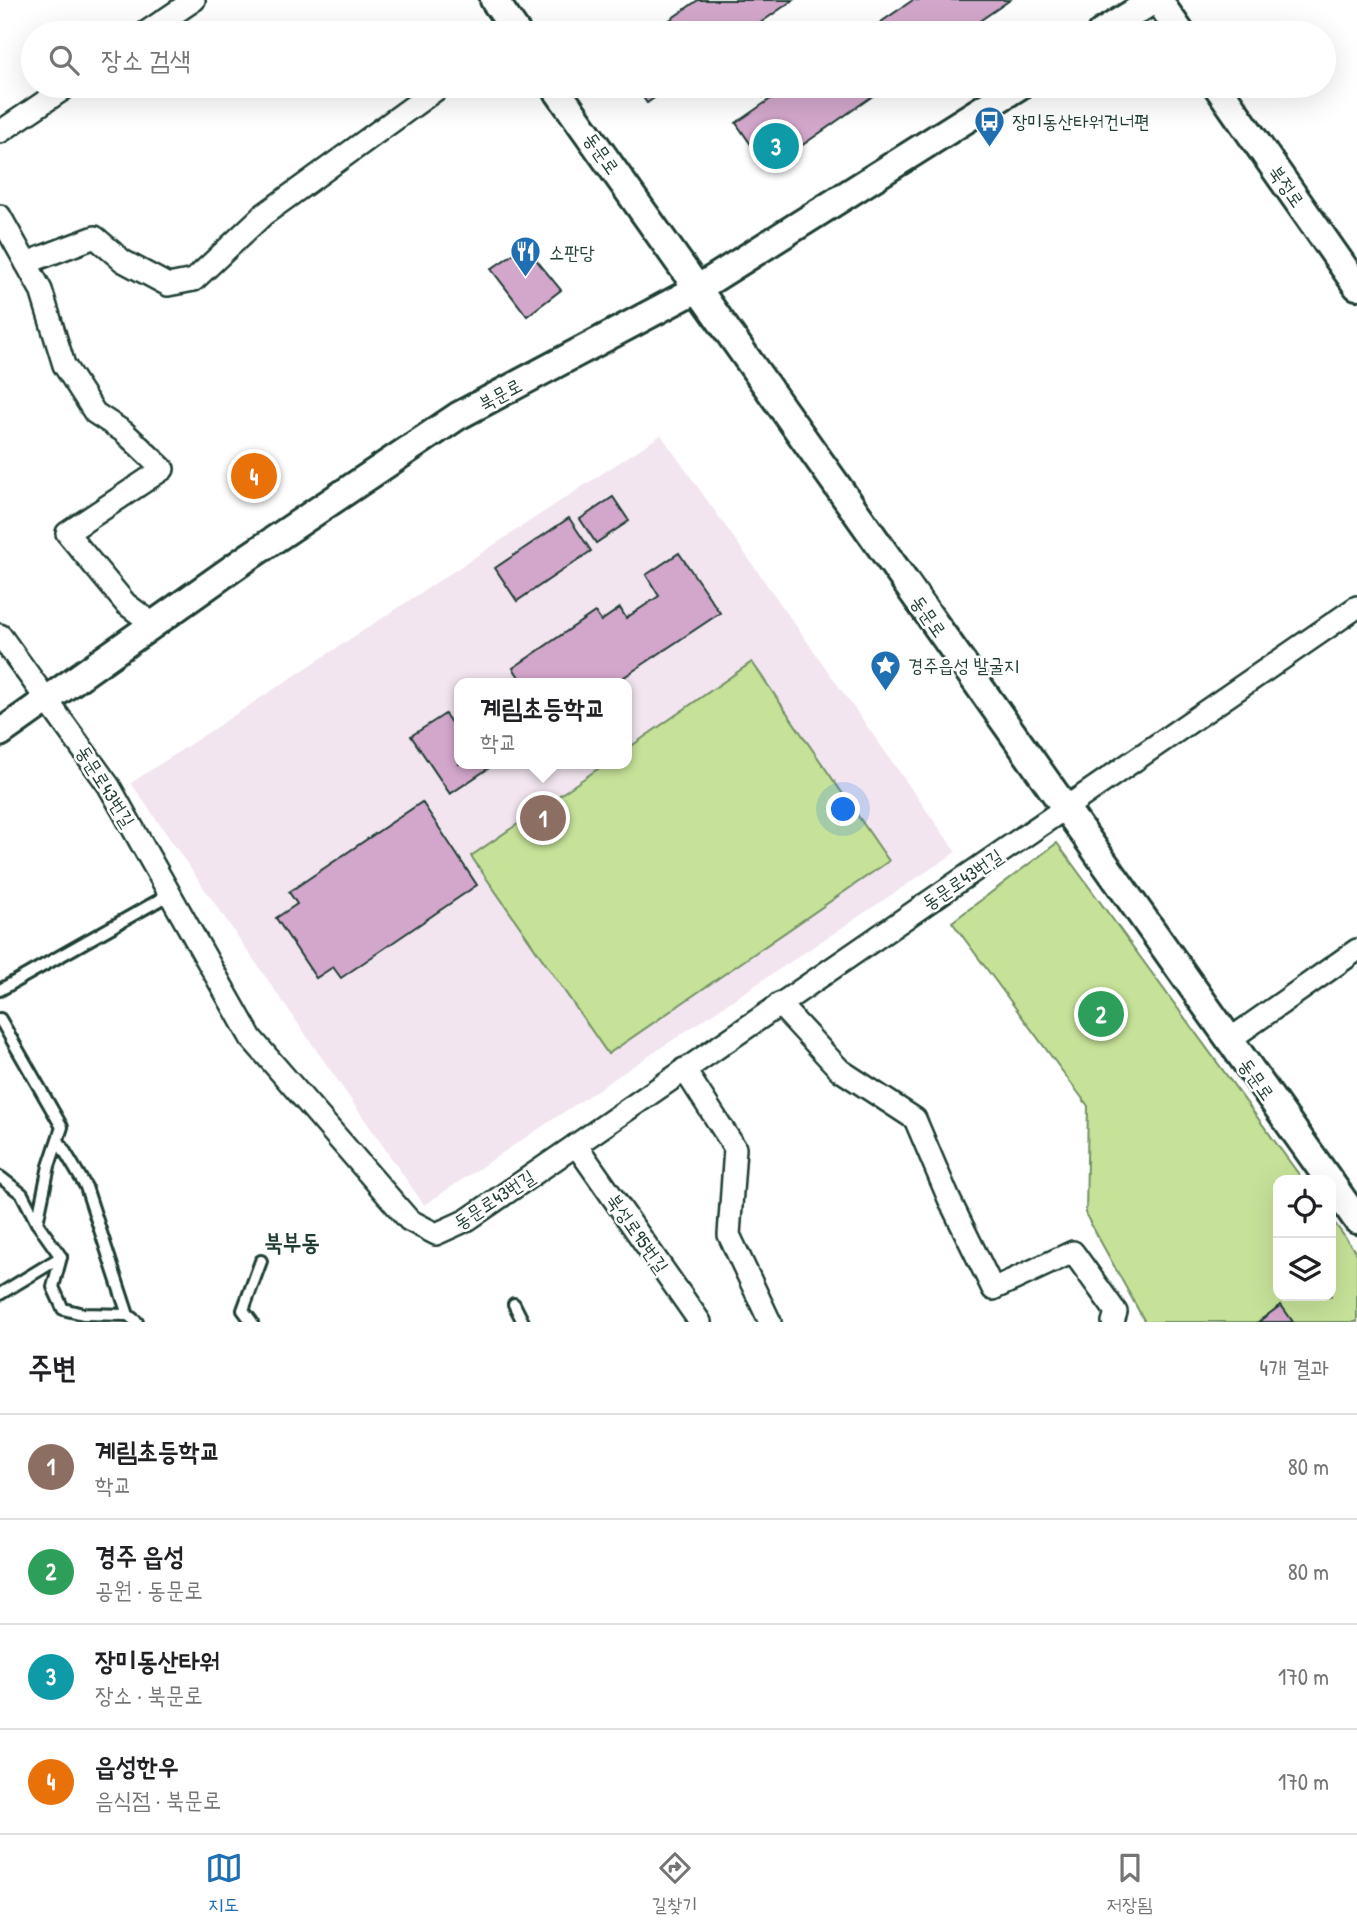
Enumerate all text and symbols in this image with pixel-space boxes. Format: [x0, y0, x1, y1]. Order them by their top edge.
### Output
search box [21, 21, 1336, 98]
icon: search [45, 41, 83, 79]
text: 장소 검색 [101, 42, 191, 77]
bus stop icon: 장미동산타워건너편 [972, 104, 1006, 148]
place label: 장미동산타워건너편 [1012, 108, 1150, 134]
pin: 3 [753, 120, 799, 172]
street label: 동문로 [578, 127, 626, 179]
street label: 북정로 [1263, 160, 1311, 212]
restaurant icon: 소판당 [509, 235, 543, 279]
place label: 소판당 [549, 239, 595, 265]
street label: 북문로 [474, 372, 526, 416]
pin: 4 [231, 450, 277, 502]
street label: 동문로 [905, 590, 953, 642]
place icon: 경주읍성 발굴지 [868, 648, 902, 692]
place label: 경주읍성 발굴지 [908, 652, 1019, 678]
popup [454, 678, 632, 769]
text: 계림초등학교 [480, 690, 606, 725]
text: 학교 [480, 726, 517, 757]
street label: 동문로43번길 [71, 740, 141, 832]
pin: 1 [520, 792, 566, 844]
your location [826, 792, 860, 826]
street label: 동문로43번길 [917, 842, 1007, 916]
pin: 2 [1078, 988, 1124, 1040]
street label: 동문로 [1233, 1053, 1281, 1105]
street label: 동문로43번길 [448, 1163, 540, 1235]
map controls [1273, 1175, 1336, 1301]
button: locate [1273, 1175, 1336, 1238]
street label: 북성로95번길 [601, 1188, 675, 1278]
district label: 북부동 [264, 1226, 320, 1257]
button: layers [1273, 1238, 1336, 1301]
text: 주변 [28, 1347, 76, 1387]
text: 4개 결과 [1260, 1352, 1329, 1383]
text: 계림초등학교 [95, 1433, 221, 1468]
text: 1 [47, 1451, 55, 1482]
text: 80 m [1288, 1451, 1329, 1482]
text: 학교 [95, 1469, 132, 1500]
text: 경주 읍성 [95, 1538, 185, 1573]
text: 2 [46, 1556, 56, 1587]
text: 80 m [1288, 1556, 1329, 1587]
text: 공원 · 동문로 [95, 1574, 203, 1605]
text: 장미동산타워 [95, 1643, 221, 1678]
text: 3 [46, 1661, 56, 1692]
text: 170 m [1278, 1661, 1329, 1692]
text: 장소 · 북문로 [95, 1679, 203, 1710]
text: 읍성한우 [95, 1748, 179, 1783]
text: 4 [47, 1766, 55, 1797]
text: 170 m [1278, 1766, 1329, 1797]
text: 음식점 · 북문로 [95, 1784, 221, 1815]
tab: 지도 [205, 1849, 243, 1918]
tab: 길찾기 [652, 1849, 697, 1918]
tab: 저장됨 [1107, 1849, 1152, 1918]

